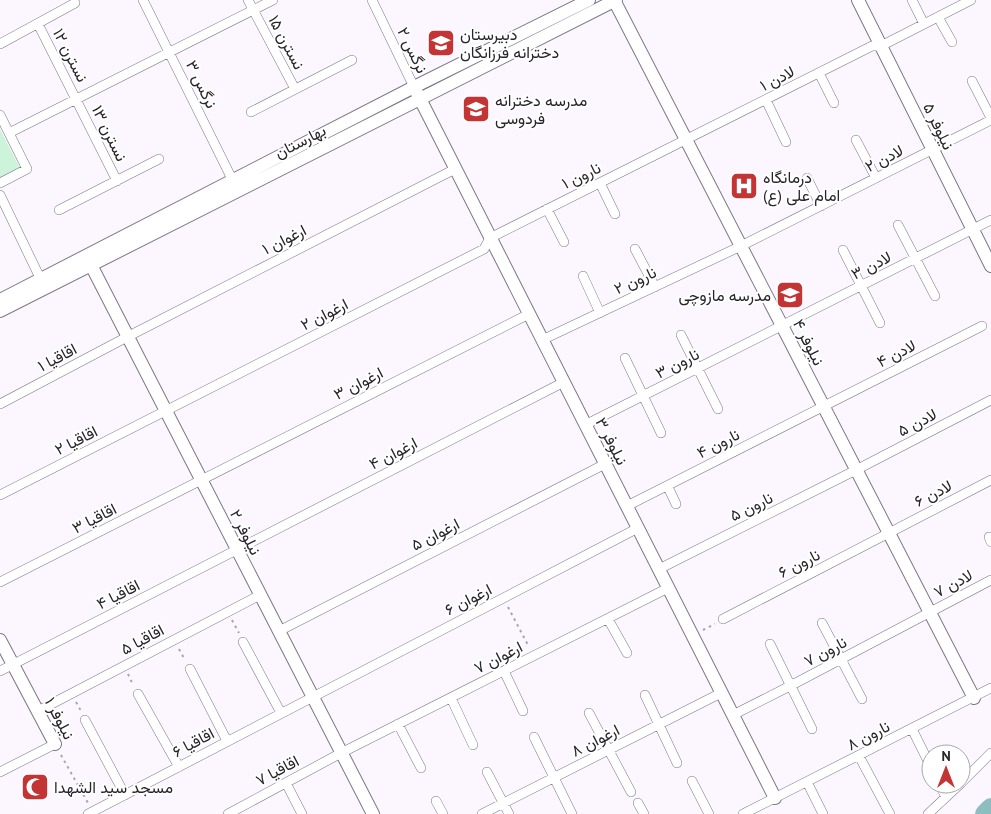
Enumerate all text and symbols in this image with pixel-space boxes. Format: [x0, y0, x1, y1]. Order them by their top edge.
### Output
street label: نسترن ۱۵ [264, 11, 310, 73]
street label: نرگس ۲ [392, 24, 433, 77]
place label: دبیرستان دخترانه فرزانگان [460, 24, 559, 63]
street label: نسترن ۱۲ [48, 25, 93, 86]
school or university icon: دبیرستان دخترانه فرزانگان [426, 28, 456, 58]
street label: نرگس ۳ [181, 57, 222, 112]
street label: لادن ۱ [756, 61, 798, 95]
place label: مدرسه دخترانه فردوسی [495, 90, 587, 129]
school or university icon: مدرسه دخترانه فردوسی [461, 94, 491, 124]
street label: نیلوفر ۵ [918, 99, 959, 153]
street label: نسترن ۱۳ [87, 102, 132, 165]
street label: بهارستان [271, 120, 329, 163]
street label: لادن ۲ [862, 140, 906, 176]
street label: نارون ۱ [558, 157, 604, 194]
place label: درمانگاه امام علی (ع) [763, 167, 840, 207]
hospital icon: درمانگاه امام علی (ع) [729, 171, 759, 201]
street label: ارغوان ۱ [259, 219, 310, 259]
street label: لادن ۳ [848, 246, 894, 284]
street label: نارون ۲ [611, 262, 660, 299]
school or university icon: مدرسه مازوچی [775, 280, 805, 310]
place label: مدرسه مازوچی [678, 285, 771, 307]
street label: ارغوان ۲ [297, 294, 352, 335]
street label: نیلوفر ۴ [788, 315, 829, 369]
street label: لادن ۴ [873, 335, 919, 371]
street label: اقاقیا ۱ [34, 338, 80, 376]
street label: نارون ۳ [652, 343, 703, 383]
street label: ارغوان ۳ [330, 362, 387, 405]
street label: لادن ۵ [894, 404, 940, 440]
street label: نیلوفر ۳ [591, 414, 632, 469]
street label: اقاقیا ۲ [51, 421, 101, 459]
street label: نارون ۴ [693, 424, 743, 463]
street label: ارغوان ۴ [366, 432, 421, 474]
street label: لادن ۶ [911, 475, 955, 511]
street label: نارون ۵ [726, 487, 776, 526]
street label: اقاقیا ۳ [68, 498, 120, 538]
street label: نیلوفر ۲ [225, 506, 266, 559]
street label: ارغوان ۵ [407, 513, 463, 556]
street label: نارون ۶ [775, 544, 824, 583]
street label: لادن ۷ [930, 564, 976, 602]
street label: اقاقیا ۴ [93, 575, 143, 613]
street label: ارغوان ۶ [441, 579, 495, 620]
street label: اقاقیا ۵ [117, 619, 167, 659]
street label: نارون ۷ [800, 631, 850, 671]
street label: ارغوان ۷ [470, 636, 526, 679]
street label: نیلوفر ۱ [40, 693, 79, 743]
street label: نارون ۸ [843, 716, 893, 755]
street label: ارغوان ۸ [567, 719, 623, 762]
street label: اقاقیا ۶ [169, 723, 217, 761]
north arrow [921, 744, 971, 794]
text: N [941, 747, 951, 765]
street label: اقاقیا ۷ [252, 750, 302, 790]
mosque icon: مسجد سید الشهدا [20, 772, 50, 802]
place label: مسجد سید الشهدا [54, 777, 173, 798]

